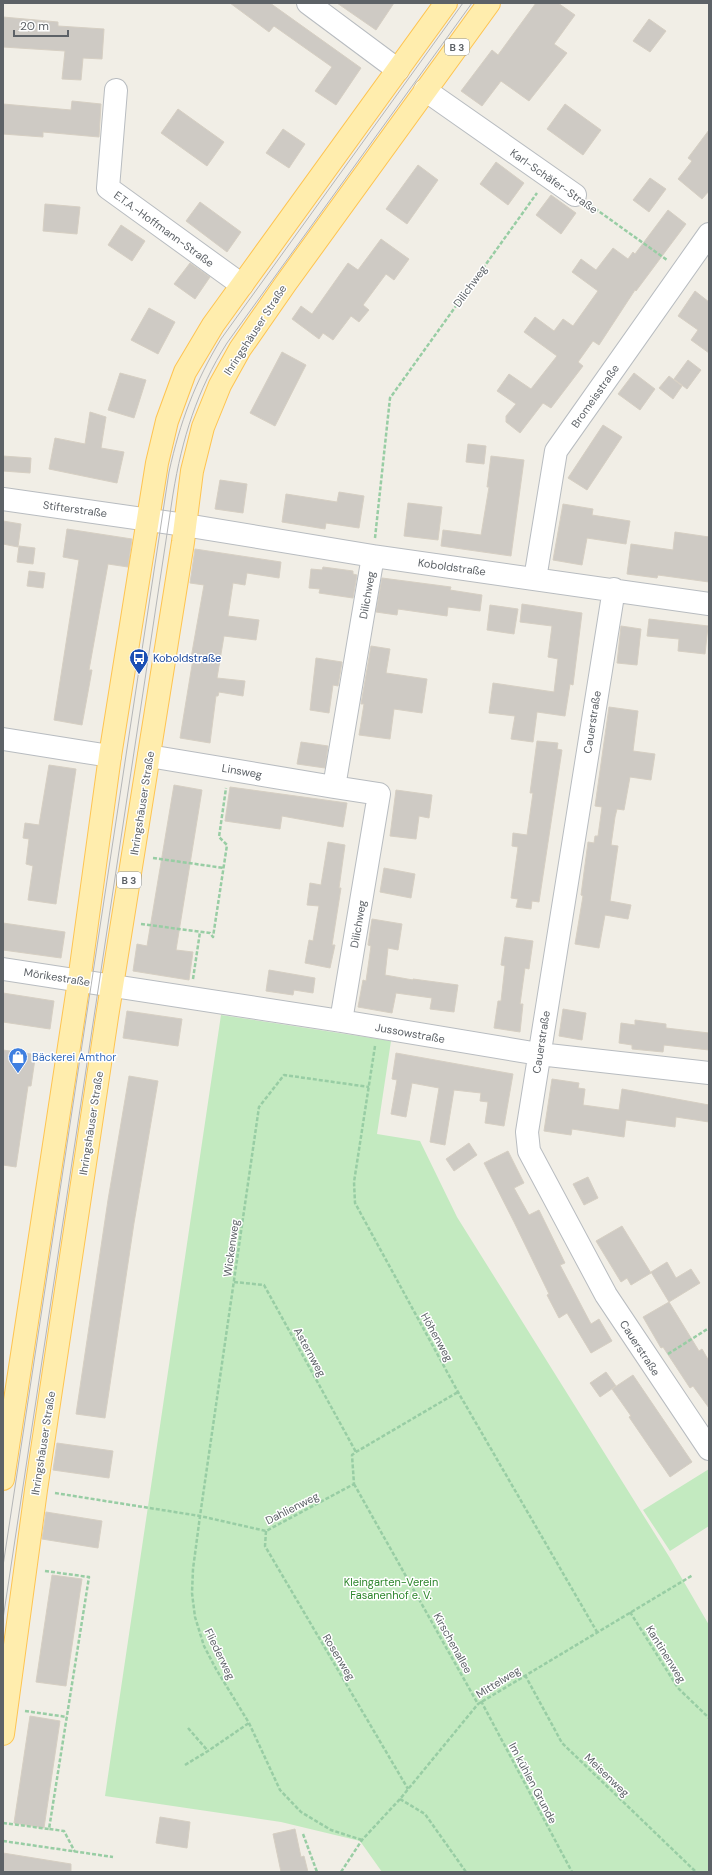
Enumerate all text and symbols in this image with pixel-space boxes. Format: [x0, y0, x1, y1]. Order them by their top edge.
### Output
scale bar [14, 12, 68, 38]
text: 20 m [20, 18, 49, 34]
road number: B 3 [445, 39, 469, 55]
street label: Karl-Schäfer-Straße [508, 146, 600, 216]
street label: E.T.A.-Hoffmann-Straße [111, 188, 217, 270]
street label: Dilichweg [450, 262, 490, 310]
street label: Ihringshäuser Straße [221, 282, 289, 378]
street label: Bromeisstraße [568, 362, 622, 430]
street label: Stifterstraße [42, 498, 108, 520]
street label: Koboldstraße [417, 555, 487, 579]
street label: Dilichweg [356, 570, 378, 620]
bus stop icon: Koboldstraße [128, 647, 150, 675]
place label: Koboldstraße [153, 651, 221, 665]
street label: Cauerstraße [580, 690, 604, 754]
street label: Ihringshäuser Straße [127, 750, 157, 856]
street label: Linsweg [221, 761, 263, 781]
road number: B 3 [117, 872, 141, 888]
street label: Dilichweg [347, 899, 369, 949]
street label: Mörikestraße [23, 965, 91, 989]
street label: Cauerstraße [529, 1010, 553, 1074]
street label: Jussowstraße [374, 1020, 446, 1046]
shop icon: Bäckerei Amthor [7, 1046, 29, 1074]
place label: Bäckerei Amthor [32, 1050, 116, 1064]
street label: Ihringshäuser Straße [76, 1070, 106, 1176]
street label: Wickenweg [220, 1218, 242, 1278]
street label: Höhenweg [418, 1310, 456, 1364]
street label: Cauerstraße [617, 1318, 663, 1378]
street label: Asternweg [291, 1325, 329, 1379]
street label: Ihringshäuser Straße [28, 1390, 58, 1496]
street label: Dahlienweg [263, 1489, 321, 1527]
park label: Kleingarten-Verein Fasanenhof e. V. [344, 1575, 438, 1602]
street label: Kirschenallee [431, 1610, 475, 1676]
street label: Kantinenweg [643, 1623, 689, 1685]
street label: Fliederweg [202, 1626, 238, 1682]
street label: Rosenweg [320, 1631, 358, 1683]
street label: Mittelweg [473, 1663, 523, 1701]
street label: Im kühlen Grunde [506, 1740, 560, 1826]
street label: Meisenweg [582, 1750, 632, 1800]

